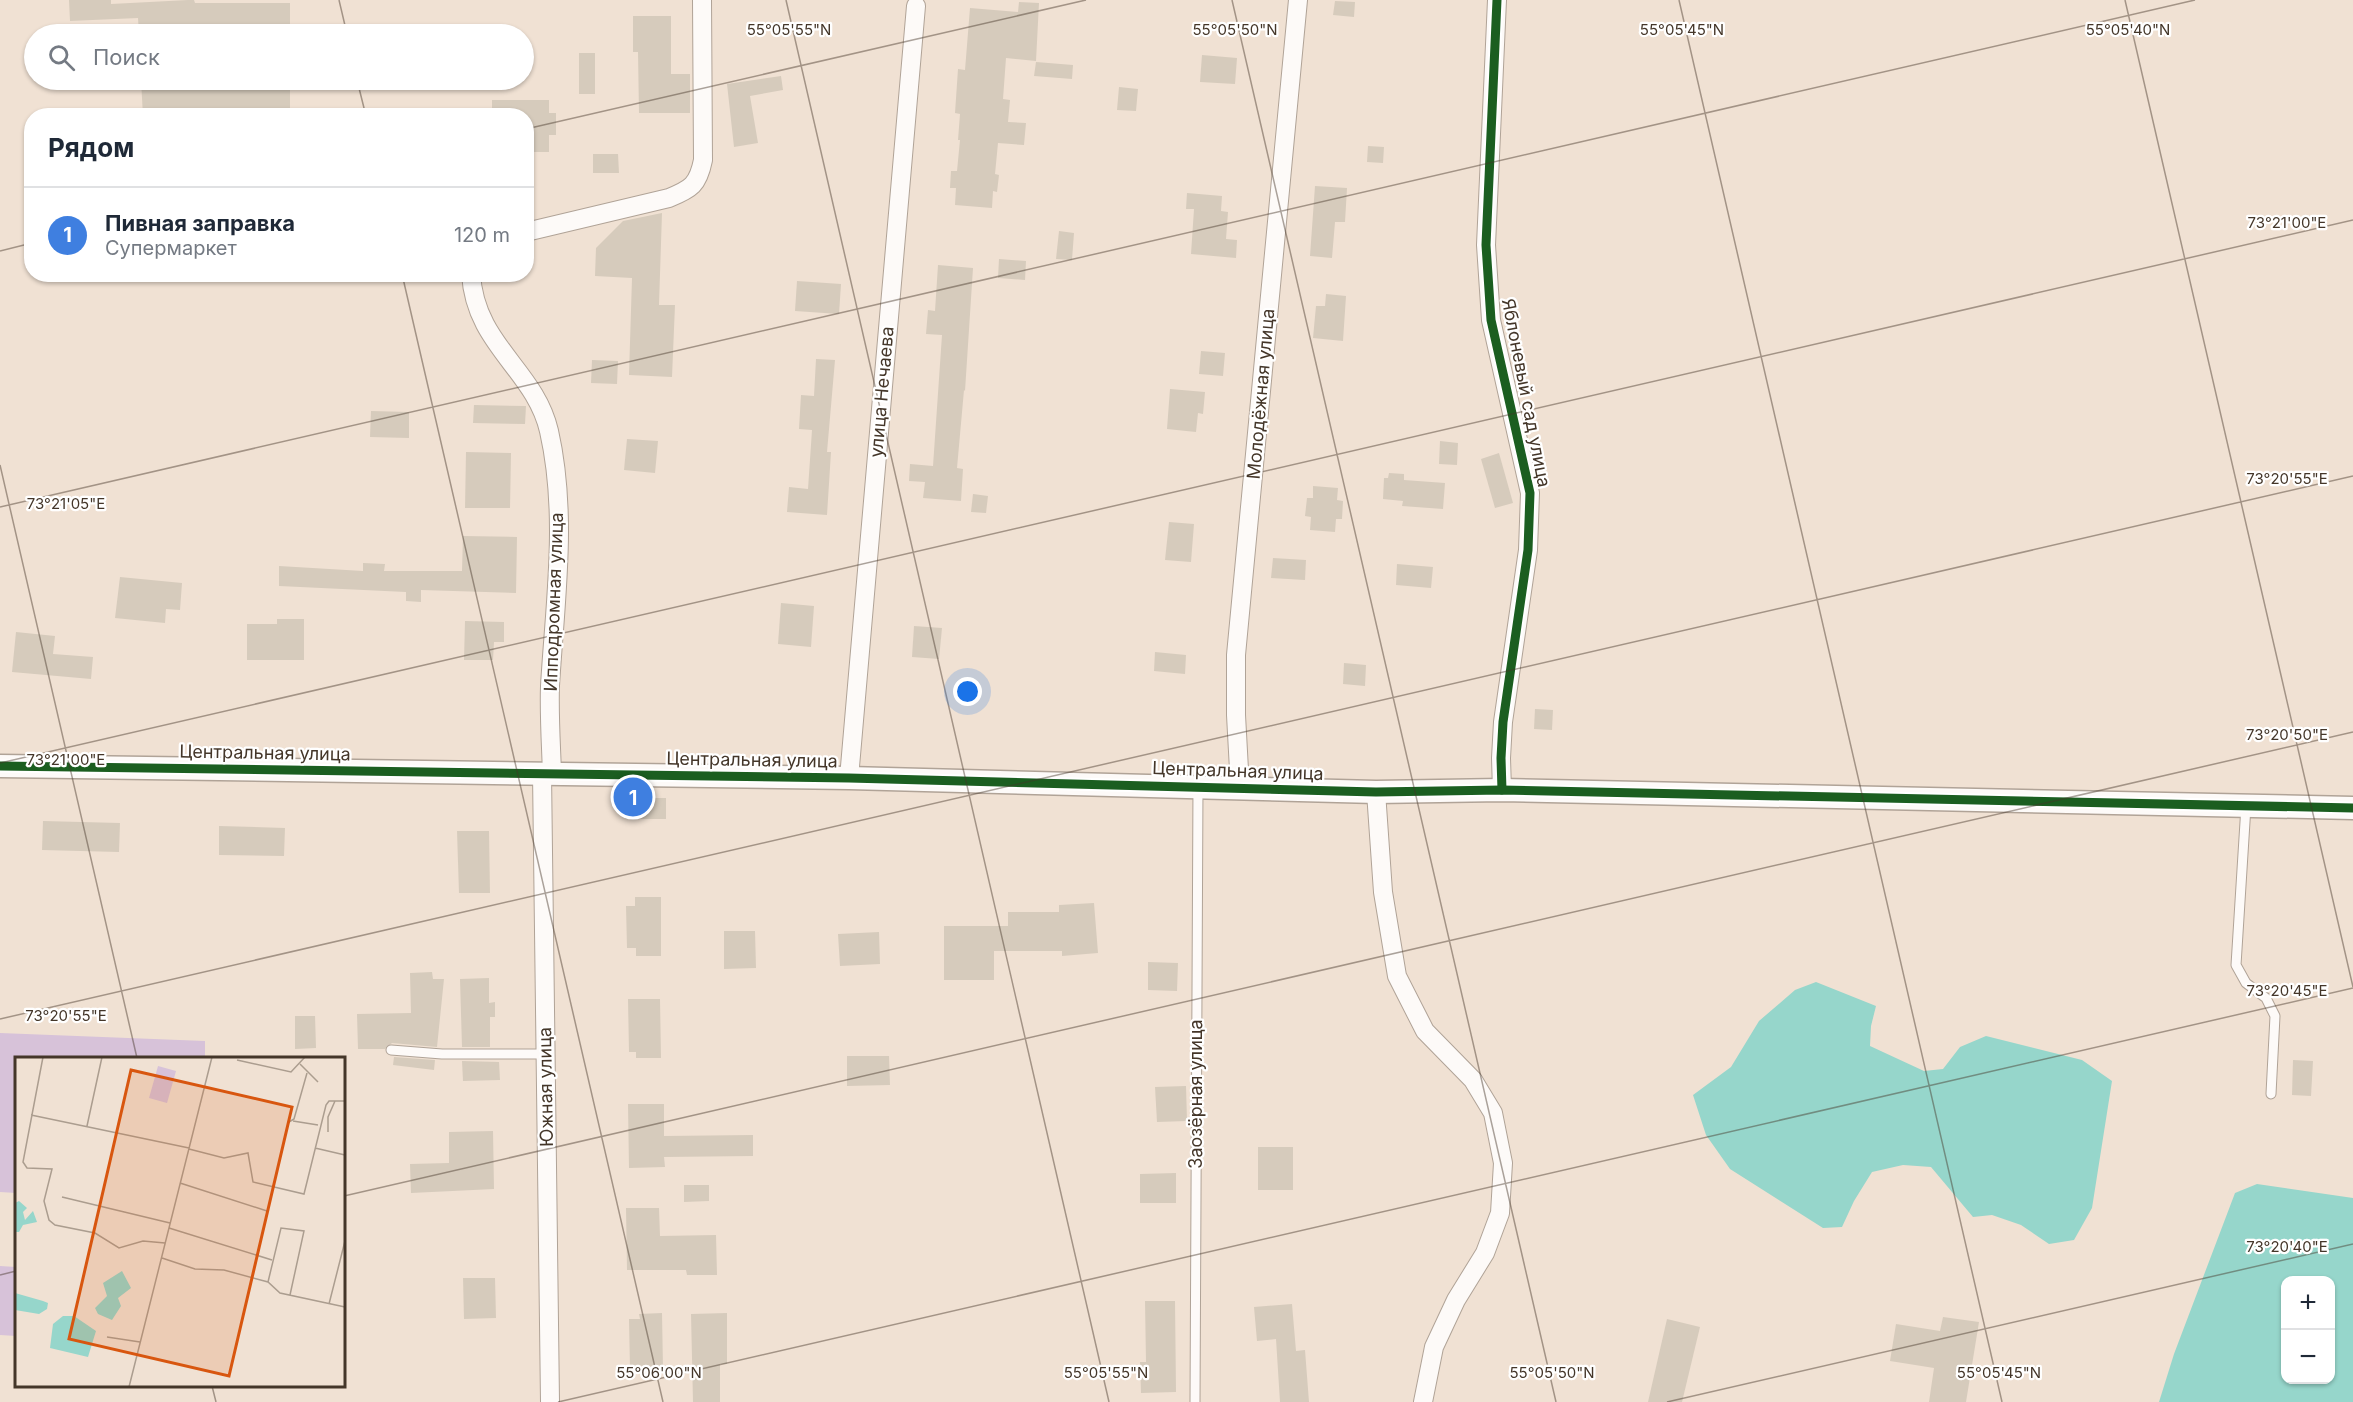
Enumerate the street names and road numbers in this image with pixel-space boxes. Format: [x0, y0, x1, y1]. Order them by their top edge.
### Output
street label: Яблоневый сад улица [1498, 297, 1555, 489]
street label: Молодёжная улица [1243, 308, 1278, 480]
street label: улица Нечаева [865, 326, 898, 458]
street label: Ипподромная улица [540, 512, 567, 692]
street label: Центральная улица [179, 741, 351, 764]
street label: Центральная улица [666, 748, 838, 771]
street label: Центральная улица [1152, 757, 1324, 784]
street label: Заозёрная улица [1185, 1019, 1206, 1169]
street label: Южная улица [534, 1027, 557, 1147]

